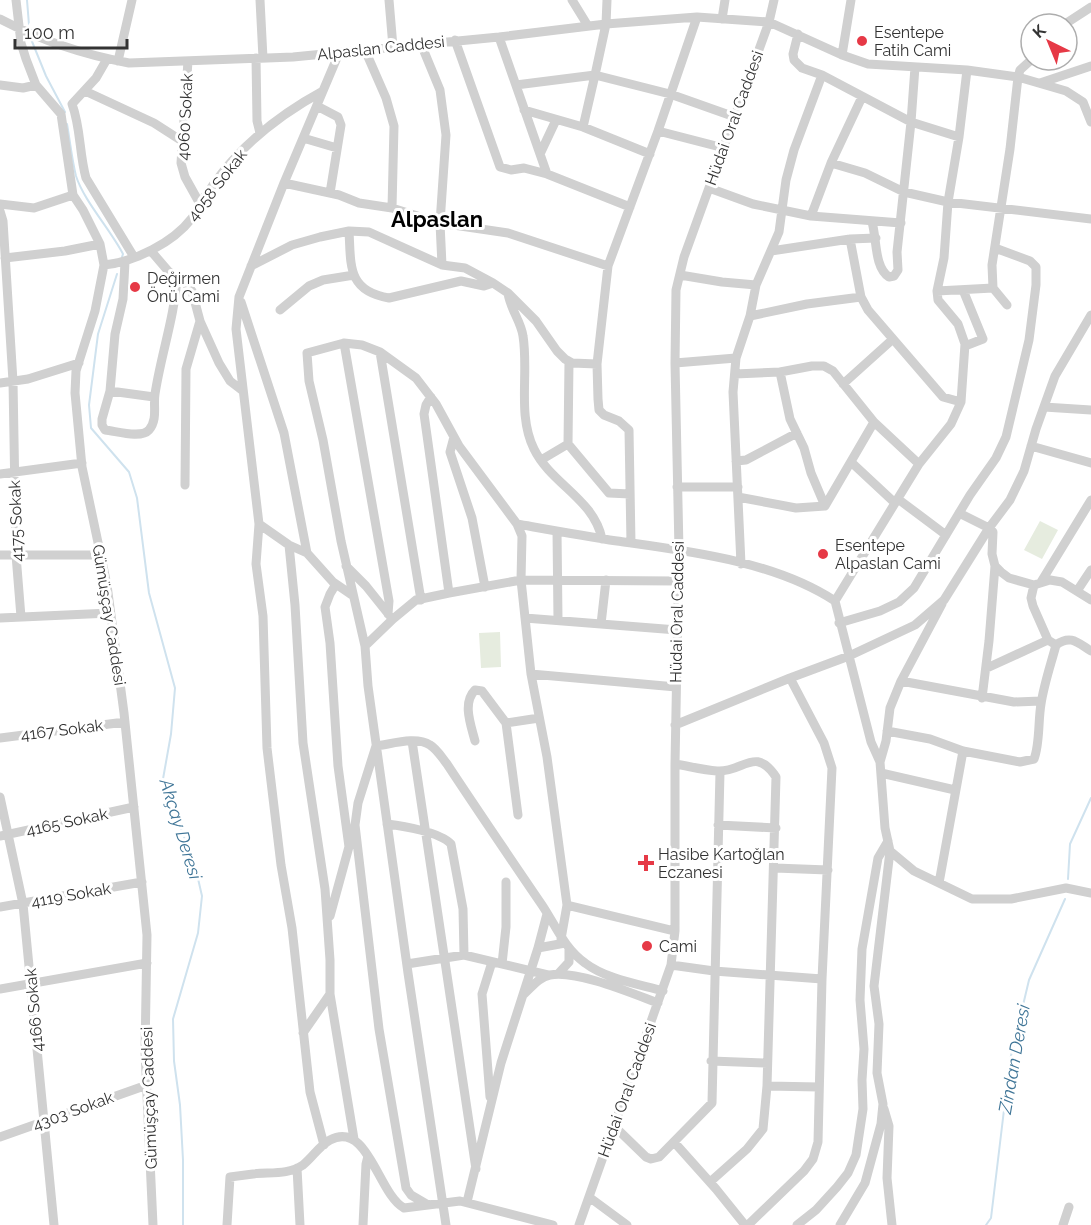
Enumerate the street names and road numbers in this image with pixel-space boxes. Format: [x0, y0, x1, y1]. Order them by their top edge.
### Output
street label: Alpaslan Caddesi [316, 32, 446, 64]
street label: Hüdai Oral Caddesi [701, 48, 767, 188]
street label: 4060 Sokak [173, 73, 197, 161]
street label: 4058 Sokak [183, 145, 251, 225]
street label: 4175 Sokak [5, 479, 27, 562]
street label: Hüdai Oral Caddesi [666, 541, 688, 683]
street label: Gümüşçay Caddesi [88, 543, 130, 687]
street label: 4167 Sokak [20, 715, 105, 744]
street label: 4165 Sokak [24, 804, 110, 840]
street label: 4119 Sokak [30, 879, 113, 911]
street label: 4166 Sokak [21, 967, 47, 1053]
street label: Hüdai Oral Caddesi [594, 1020, 660, 1160]
street label: Gümüşçay Caddesi [137, 1026, 161, 1170]
street label: 4303 Sokak [30, 1087, 116, 1134]

